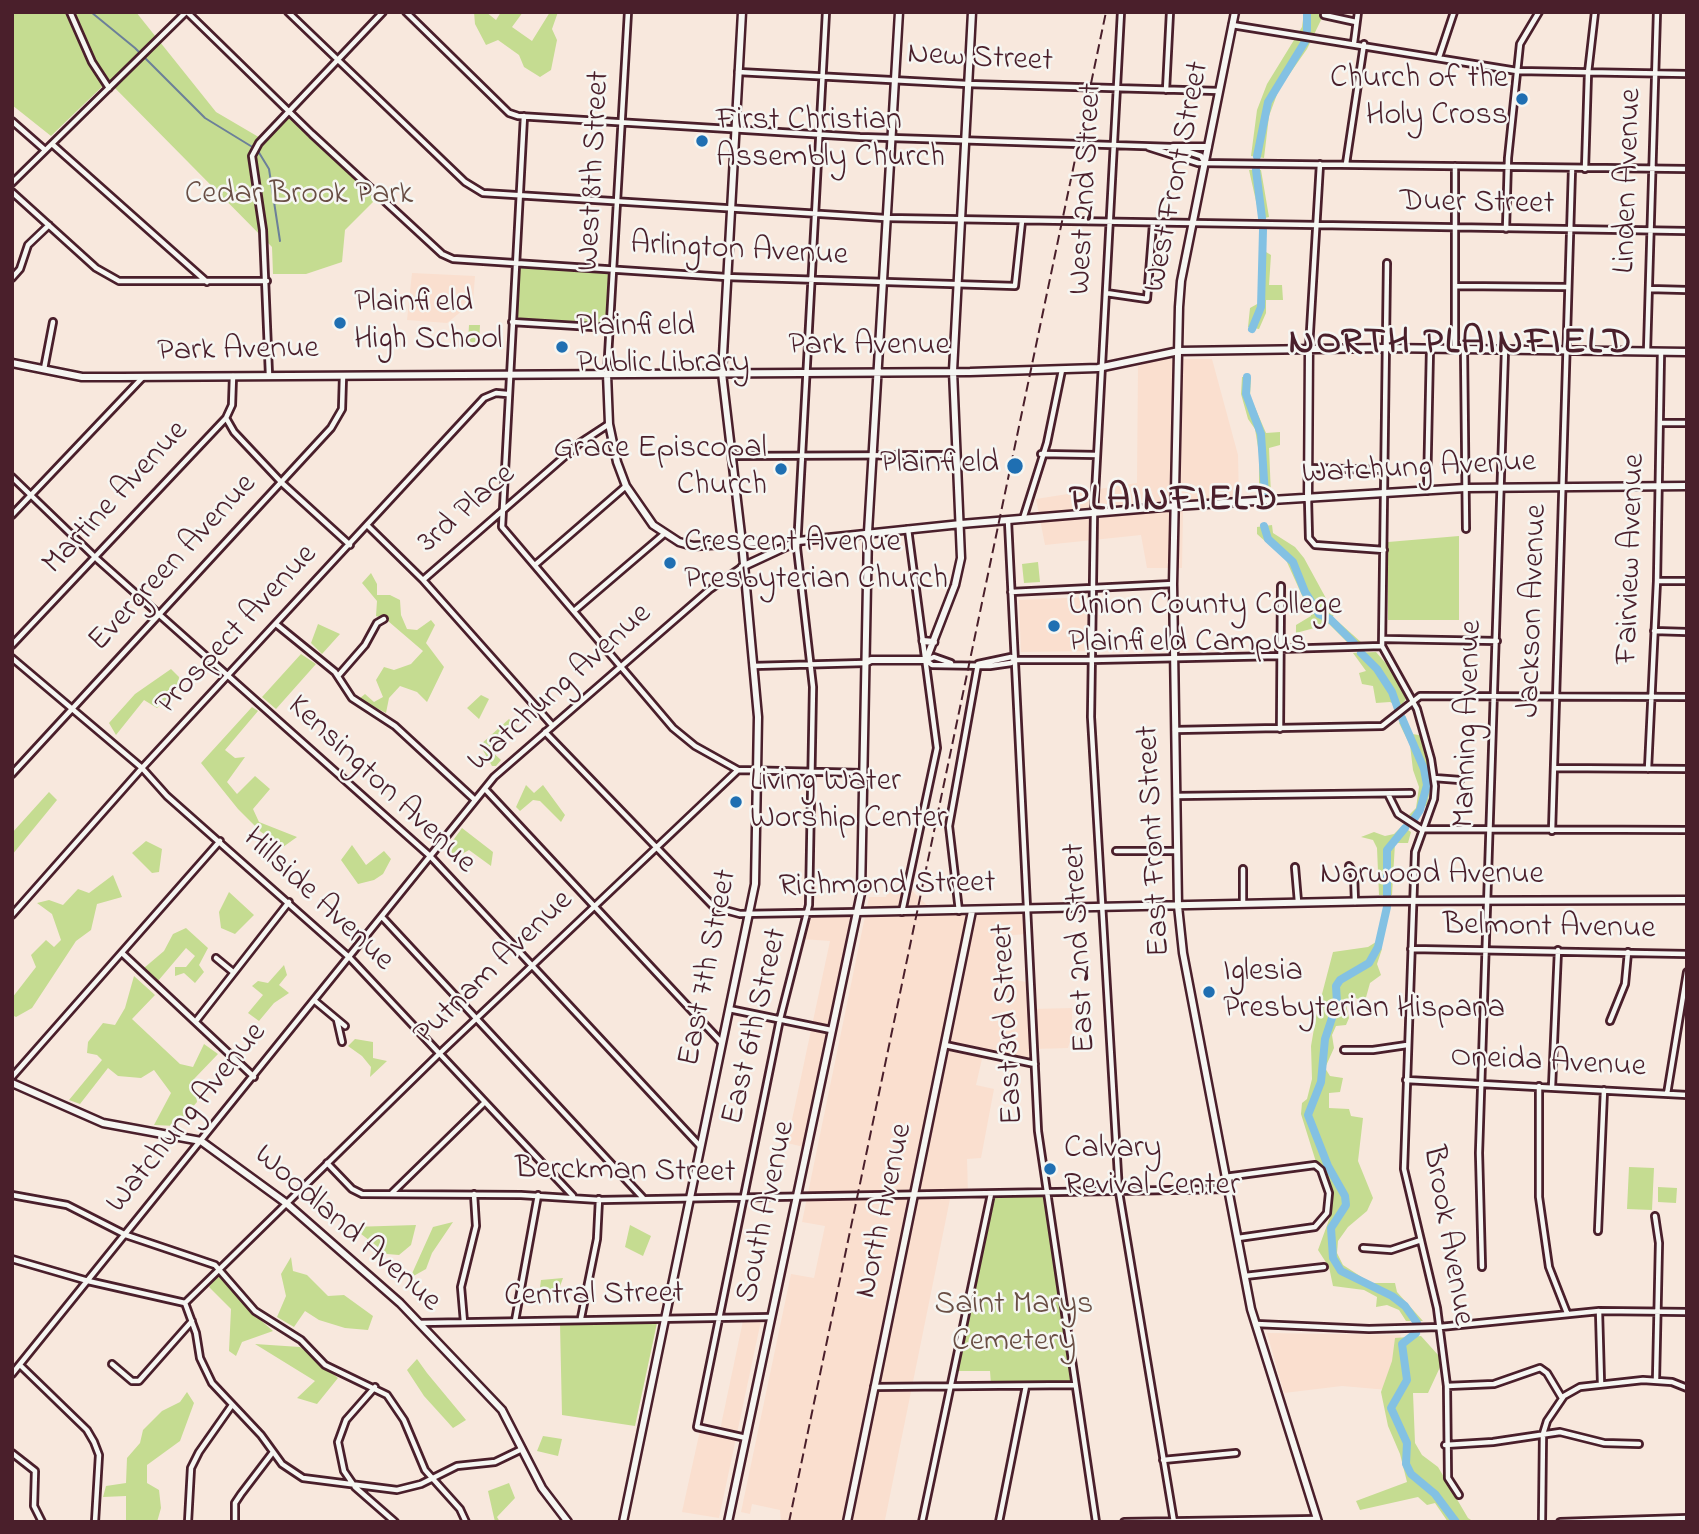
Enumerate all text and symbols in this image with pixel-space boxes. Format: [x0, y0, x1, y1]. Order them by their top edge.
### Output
street label: New Street [906, 37, 1054, 83]
street label: West Front Street [1138, 58, 1220, 296]
place label: Church of the Holy Cross [1330, 62, 1508, 137]
street label: West 8th Street [572, 70, 620, 272]
street label: West 2nd Street [1063, 82, 1113, 296]
street label: Linden Avenue [1608, 88, 1652, 274]
marker: Church of the Holy Cross [1514, 91, 1530, 107]
place label: First Christian Assembly Church [716, 104, 945, 179]
marker: First Christian Assembly Church [694, 133, 710, 149]
park label: Cedar Brook Park [185, 178, 413, 216]
street label: Duer Street [1399, 184, 1555, 226]
street label: Arlington Avenue [629, 227, 849, 277]
place label: Plainfield High School [354, 286, 502, 361]
place label: Plainfield Public Library [576, 310, 750, 385]
marker: Plainfield High School [332, 315, 348, 331]
district label: NORTH PLAINFIELD [1290, 323, 1632, 369]
street label: Park Avenue [788, 329, 950, 367]
street label: Park Avenue [157, 331, 319, 373]
marker: Plainfield Public Library [554, 339, 570, 355]
street label: Martine Avenue [36, 414, 198, 584]
place label: Grace Episcopal Church [553, 432, 767, 507]
street label: Watchung Avenue [1301, 445, 1537, 495]
place label: Plainfield [880, 447, 999, 485]
street label: Fairview Avenue [1610, 453, 1656, 665]
marker: Plainfield [1005, 456, 1025, 476]
street label: 3rd Place [411, 457, 525, 563]
marker: Grace Episcopal Church [773, 461, 789, 477]
street label: Evergreen Avenue [82, 467, 266, 661]
district label: PLAINFIELD [1070, 480, 1278, 526]
street label: Jackson Avenue [1512, 504, 1558, 718]
place label: Crescent Avenue Presbyterian Church [684, 526, 948, 601]
street label: Prospect Avenue [149, 538, 327, 724]
marker: Crescent Avenue Presbyterian Church [662, 555, 678, 571]
place label: Union County College Plainfield Campus [1068, 589, 1342, 664]
street label: Watchung Avenue [461, 596, 661, 782]
marker: Union County College Plainfield Campus [1046, 618, 1062, 634]
street label: Manning Avenue [1447, 619, 1493, 829]
street label: Kensington Avenue [277, 689, 483, 883]
street label: East Front Street [1131, 724, 1181, 958]
place label: Living Water Worship Center [750, 765, 947, 840]
marker: Living Water Worship Center [728, 794, 744, 810]
street label: Hillside Avenue [233, 821, 401, 981]
street label: East 2nd Street [1057, 842, 1107, 1054]
street label: Norwood Avenue [1320, 858, 1544, 896]
street label: East 7th Street [672, 866, 748, 1070]
street label: Richmond Street [778, 866, 996, 908]
street label: Putnam Avenue [407, 883, 583, 1055]
street label: Belmont Avenue [1442, 908, 1656, 950]
street label: East 3rd Street [986, 922, 1034, 1126]
street label: East 6th Street [716, 925, 798, 1129]
place label: Iglesia Presbyterian Hispana [1223, 955, 1505, 1030]
marker: Iglesia Presbyterian Hispana [1201, 984, 1217, 1000]
street label: Watchung Avenue [99, 1016, 277, 1222]
street label: Oneida Avenue [1449, 1040, 1647, 1088]
street label: South Avenue [730, 1118, 806, 1306]
street label: North Avenue [849, 1120, 923, 1302]
place label: Calvary Revival Center [1064, 1132, 1240, 1207]
street label: Woodland Avenue [244, 1138, 448, 1322]
street label: Brook Avenue [1411, 1143, 1481, 1329]
street label: Berckman Street [514, 1152, 736, 1194]
marker: Calvary Revival Center [1042, 1161, 1058, 1177]
street label: Central Street [504, 1276, 684, 1318]
park label: Saint Marys Cemetery [935, 1288, 1093, 1363]

